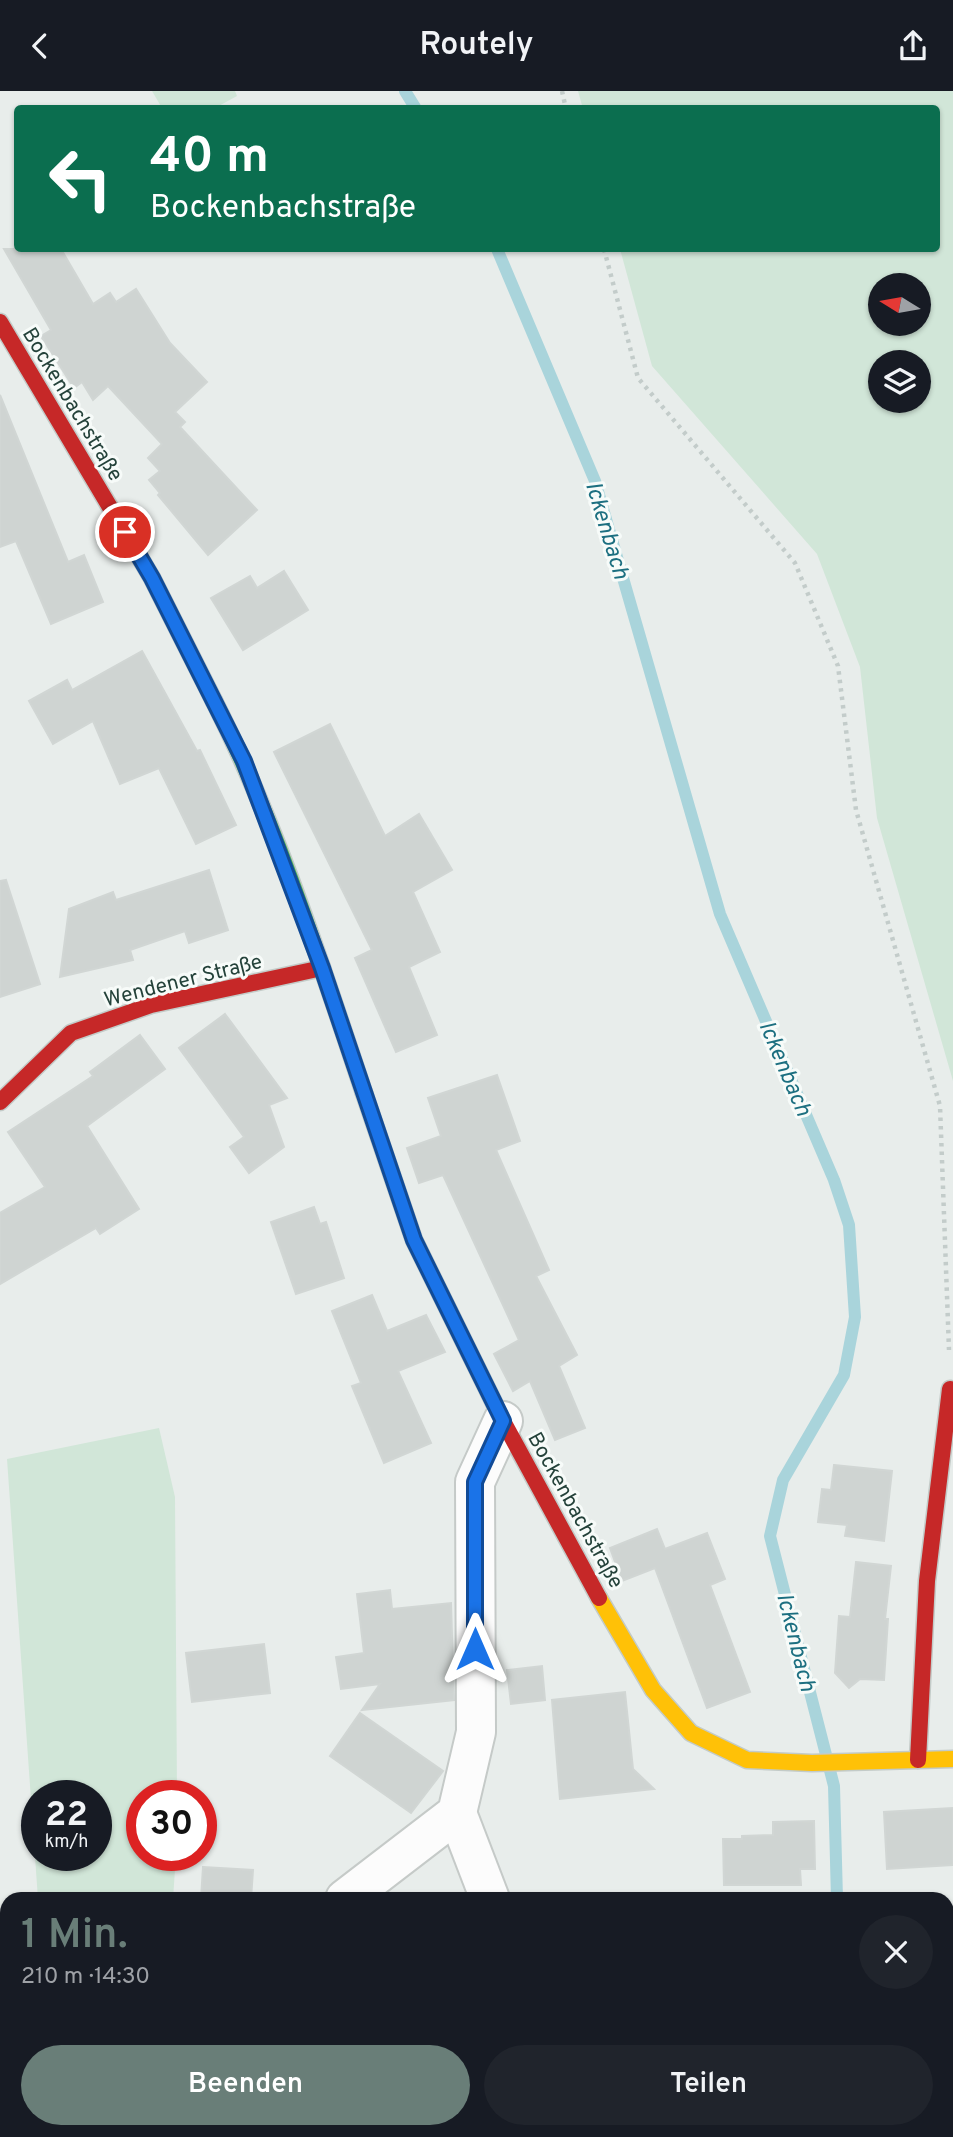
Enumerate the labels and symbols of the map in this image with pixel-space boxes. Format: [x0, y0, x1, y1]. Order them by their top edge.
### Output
north arrow [868, 273, 931, 336]
street label: Bockenbachstraße [15, 323, 128, 487]
water label: Ickenbach [577, 478, 634, 584]
pin [95, 502, 155, 562]
street label: Wendener Straße [101, 949, 265, 1014]
water label: Ickenbach [751, 1017, 817, 1121]
street label: Bockenbachstraße [521, 1428, 629, 1594]
water label: Ickenbach [768, 1590, 821, 1695]
position arrow [438, 1612, 512, 1686]
speed limit sign: 30 [126, 1780, 217, 1871]

